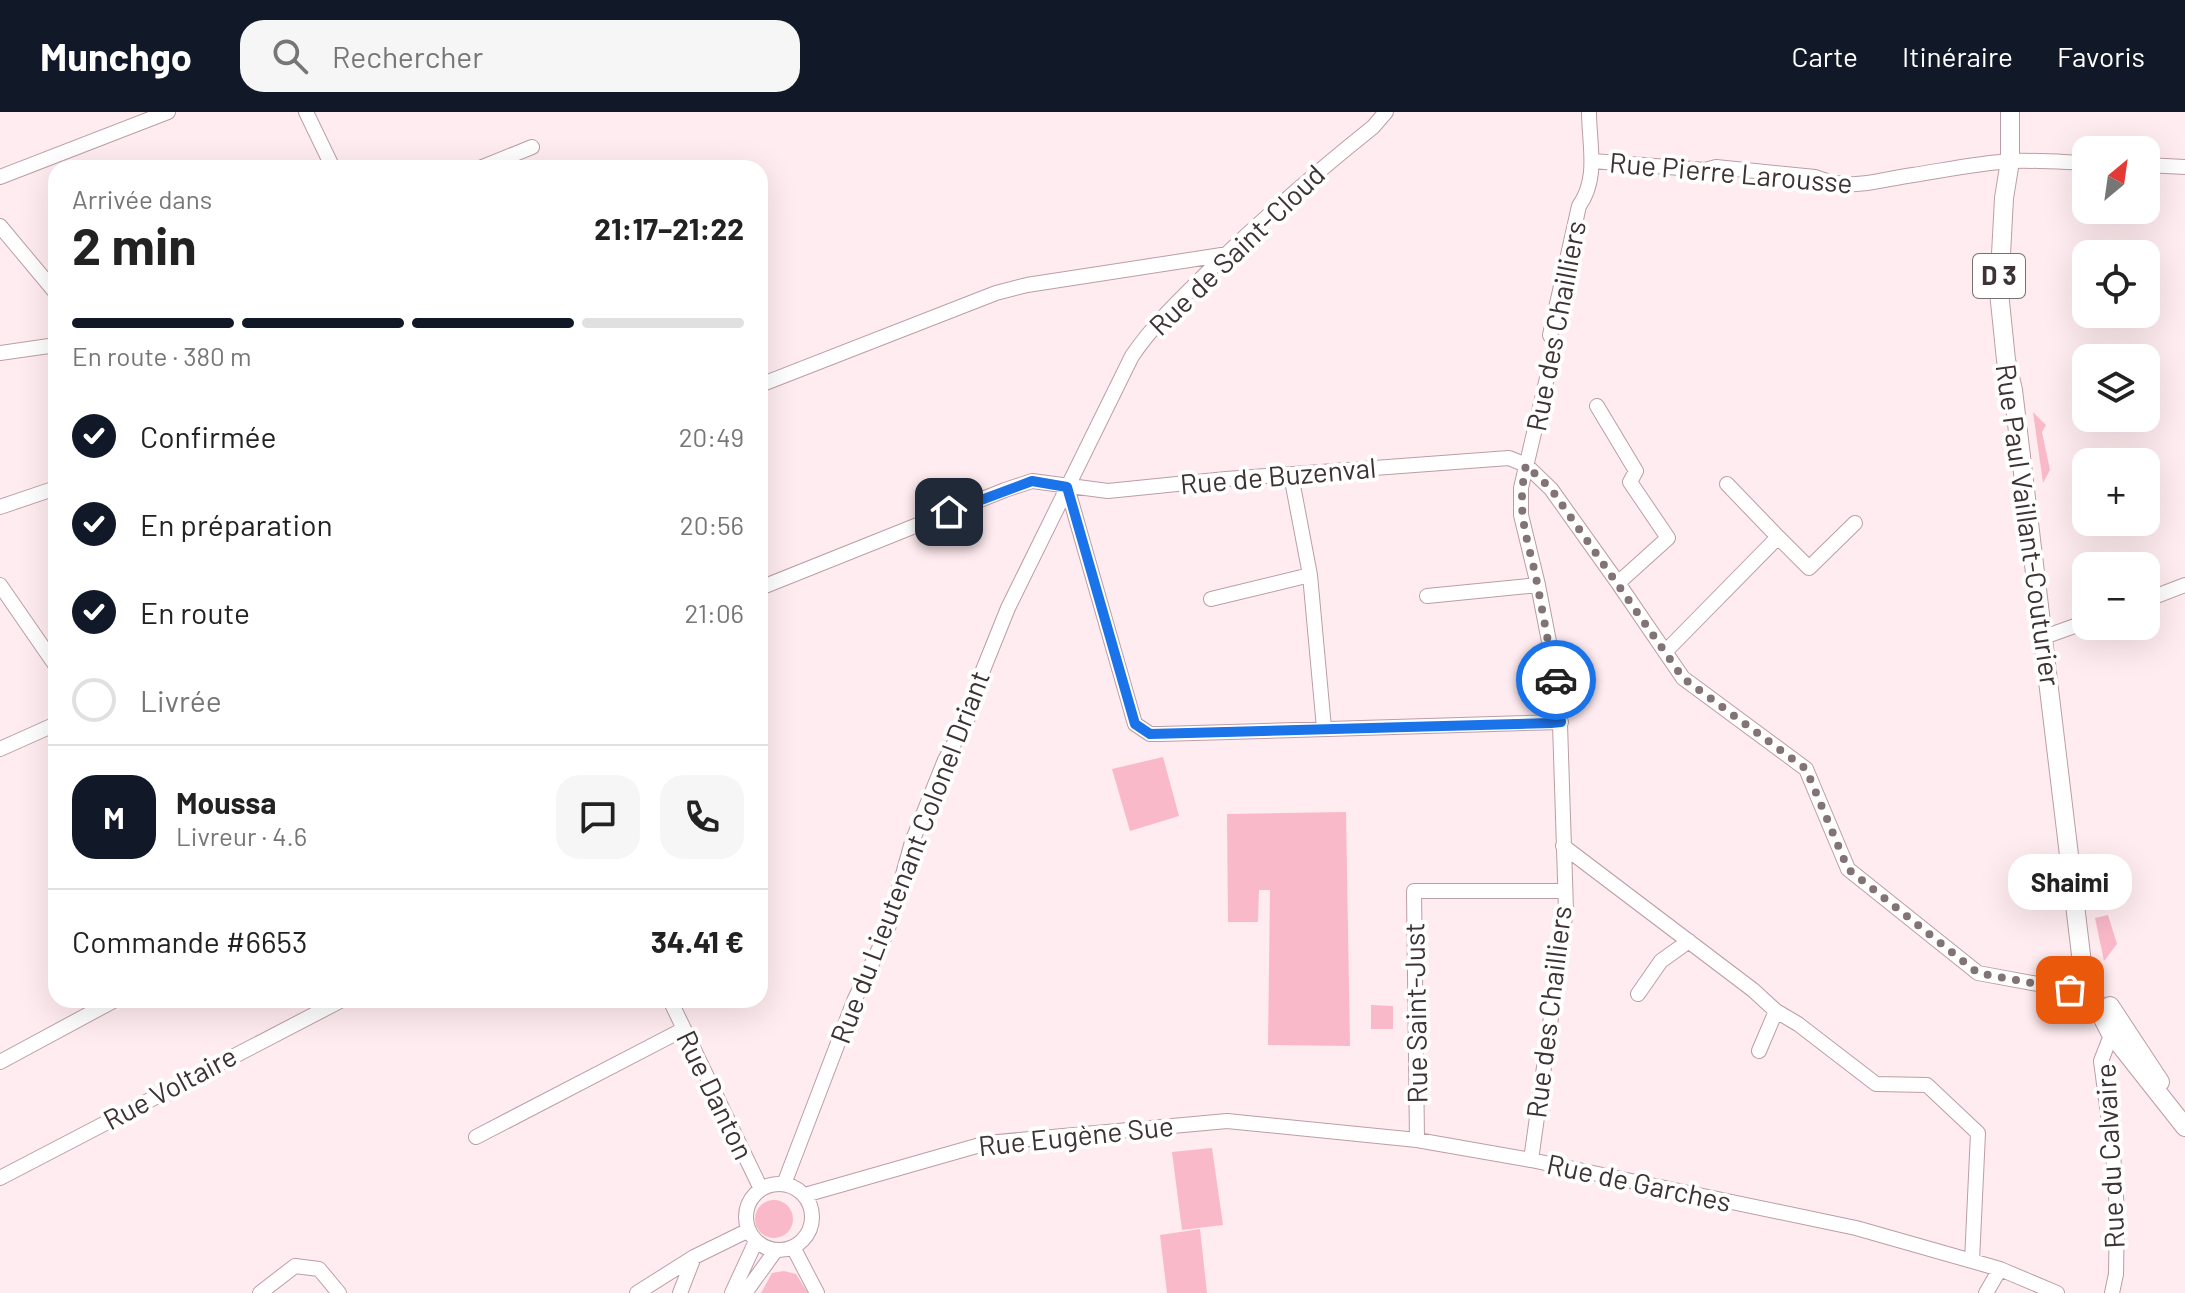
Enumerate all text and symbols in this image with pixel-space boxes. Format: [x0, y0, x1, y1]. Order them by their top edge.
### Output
search box [240, 20, 800, 92]
text: Munchgo [40, 33, 192, 79]
icon: search [268, 34, 312, 78]
text: Rechercher [332, 38, 483, 74]
text: Carte [1792, 39, 1858, 73]
text: Itinéraire [1902, 39, 2013, 73]
text: Favoris [2057, 39, 2145, 73]
north arrow [2072, 136, 2160, 224]
map controls [2072, 136, 2160, 640]
street label: Rue Pierre Larousse [1608, 144, 1854, 200]
street label: Rue de Saint-Cloud [1141, 157, 1331, 342]
text: Arrivée dans [72, 183, 212, 214]
text: 21:17–21:22 [594, 210, 744, 246]
text: 2 min [72, 213, 197, 275]
street label: Rue des Chailliers [1518, 218, 1592, 434]
button: locate [2072, 240, 2160, 328]
road number: D 3 [1973, 254, 2025, 298]
text: En route · 380 m [72, 340, 252, 371]
button: layers [2072, 344, 2160, 432]
street label: Rue Paul Vaillant-Couturier [1990, 362, 2068, 688]
icon: check [72, 414, 116, 458]
text: Confirmée [140, 418, 277, 454]
text: 20:49 [679, 421, 744, 452]
button: + [2072, 448, 2160, 536]
street label: Rue de Buzenval [1178, 449, 1377, 501]
pin [915, 478, 983, 546]
icon: home [927, 490, 971, 534]
icon: check [72, 502, 116, 546]
text: En préparation [140, 506, 333, 542]
text: 20:56 [680, 509, 744, 540]
button: − [2072, 552, 2160, 640]
icon: check [72, 590, 116, 634]
text: En route [140, 594, 250, 630]
text: 21:06 [684, 597, 744, 628]
courier [1516, 640, 1596, 720]
icon: car [1534, 658, 1578, 702]
street label: Rue du Lieutenant Colonel Driant [822, 665, 996, 1048]
text: Livrée [140, 682, 222, 718]
button: chat [556, 775, 640, 859]
button: phone [660, 775, 744, 859]
text: Moussa [176, 784, 276, 820]
text: M [103, 799, 125, 835]
text: Livreur · 4.6 [176, 820, 307, 851]
callout: Shaimi [2008, 854, 2132, 910]
text: Shaimi [2031, 866, 2109, 897]
street label: Rue des Chailliers [1518, 904, 1578, 1120]
street label: Rue Saint-Just [1396, 922, 1434, 1104]
text: Commande #6653 [72, 923, 307, 959]
text: 34.41 € [651, 923, 744, 959]
pin [2036, 956, 2104, 1024]
icon: bag [2048, 968, 2092, 1012]
street label: Rue Danton [670, 1024, 762, 1165]
street label: Rue Voltaire [97, 1038, 242, 1136]
street label: Rue du Calvaire [2087, 1063, 2131, 1250]
street label: Rue Eugène Sue [977, 1108, 1175, 1162]
street label: Rue de Garches [1544, 1146, 1734, 1218]

